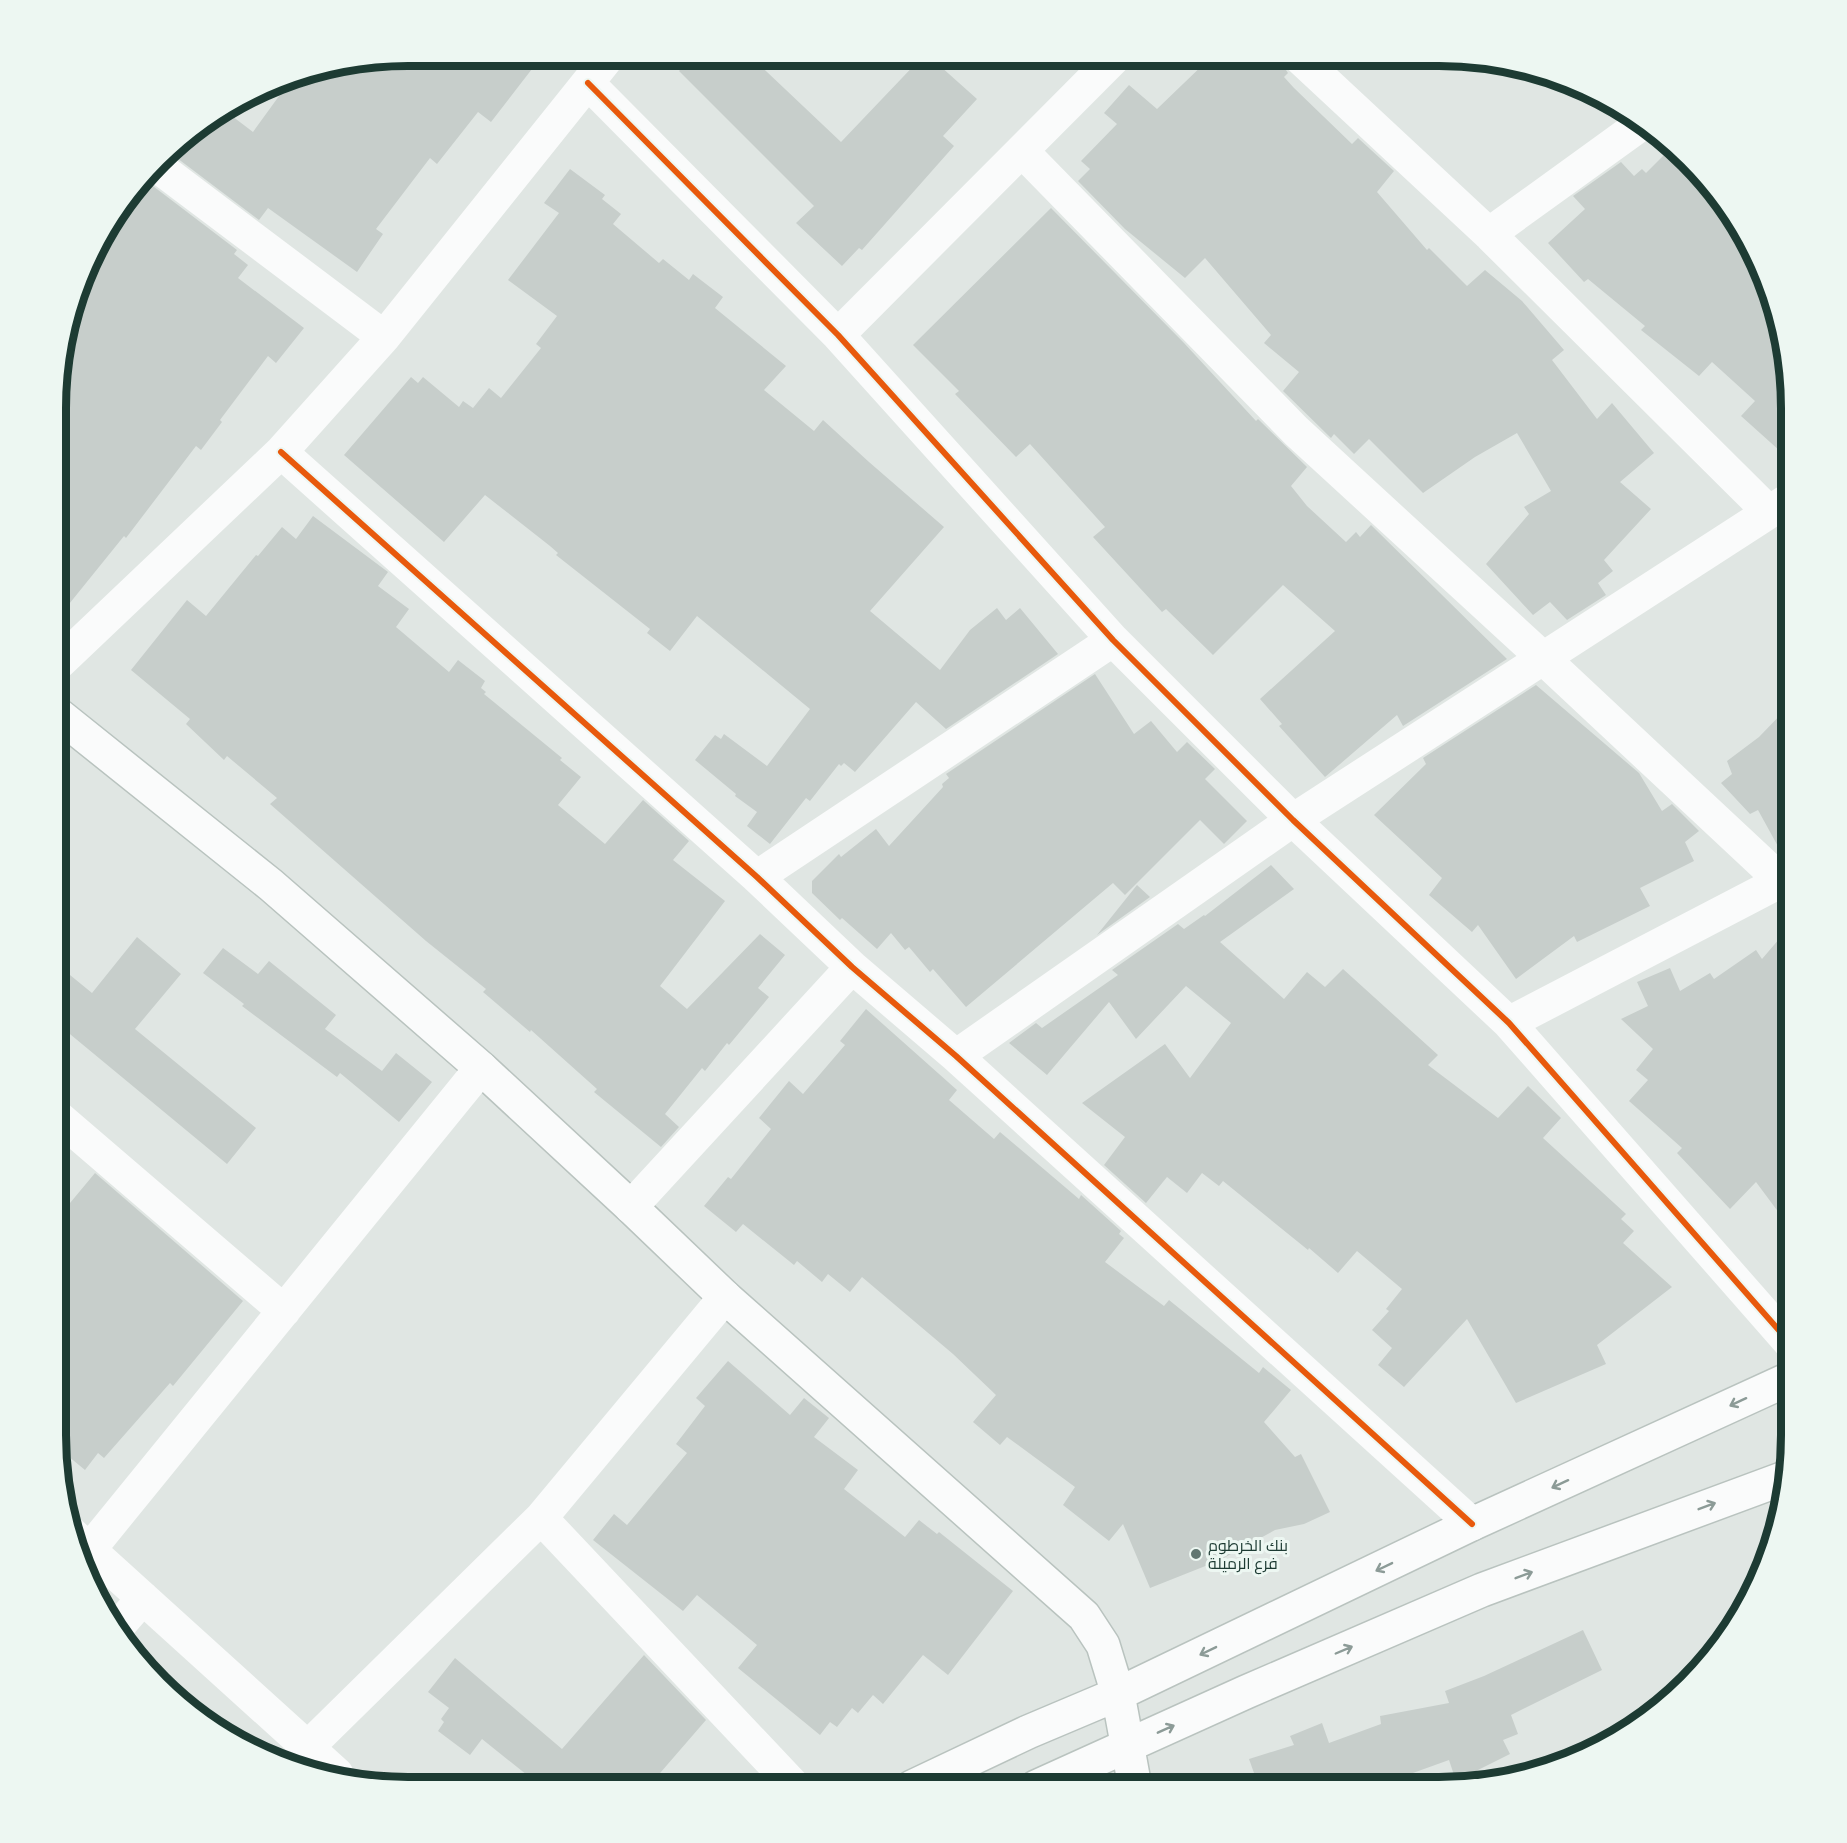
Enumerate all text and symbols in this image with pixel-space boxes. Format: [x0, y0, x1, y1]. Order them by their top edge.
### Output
one-way arrow [1729, 1397, 1747, 1409]
one-way arrow [1552, 1478, 1570, 1490]
one-way arrow [1697, 1500, 1715, 1511]
place label: بنك الخرطوم فرع الرميلة [1208, 1536, 1288, 1575]
marker: بنك الخرطوم فرع الرميلة [1189, 1547, 1203, 1561]
one-way arrow [1375, 1561, 1393, 1573]
one-way arrow [1514, 1568, 1533, 1579]
one-way arrow [1334, 1644, 1353, 1655]
one-way arrow [1199, 1645, 1217, 1657]
one-way arrow [1156, 1722, 1174, 1734]

